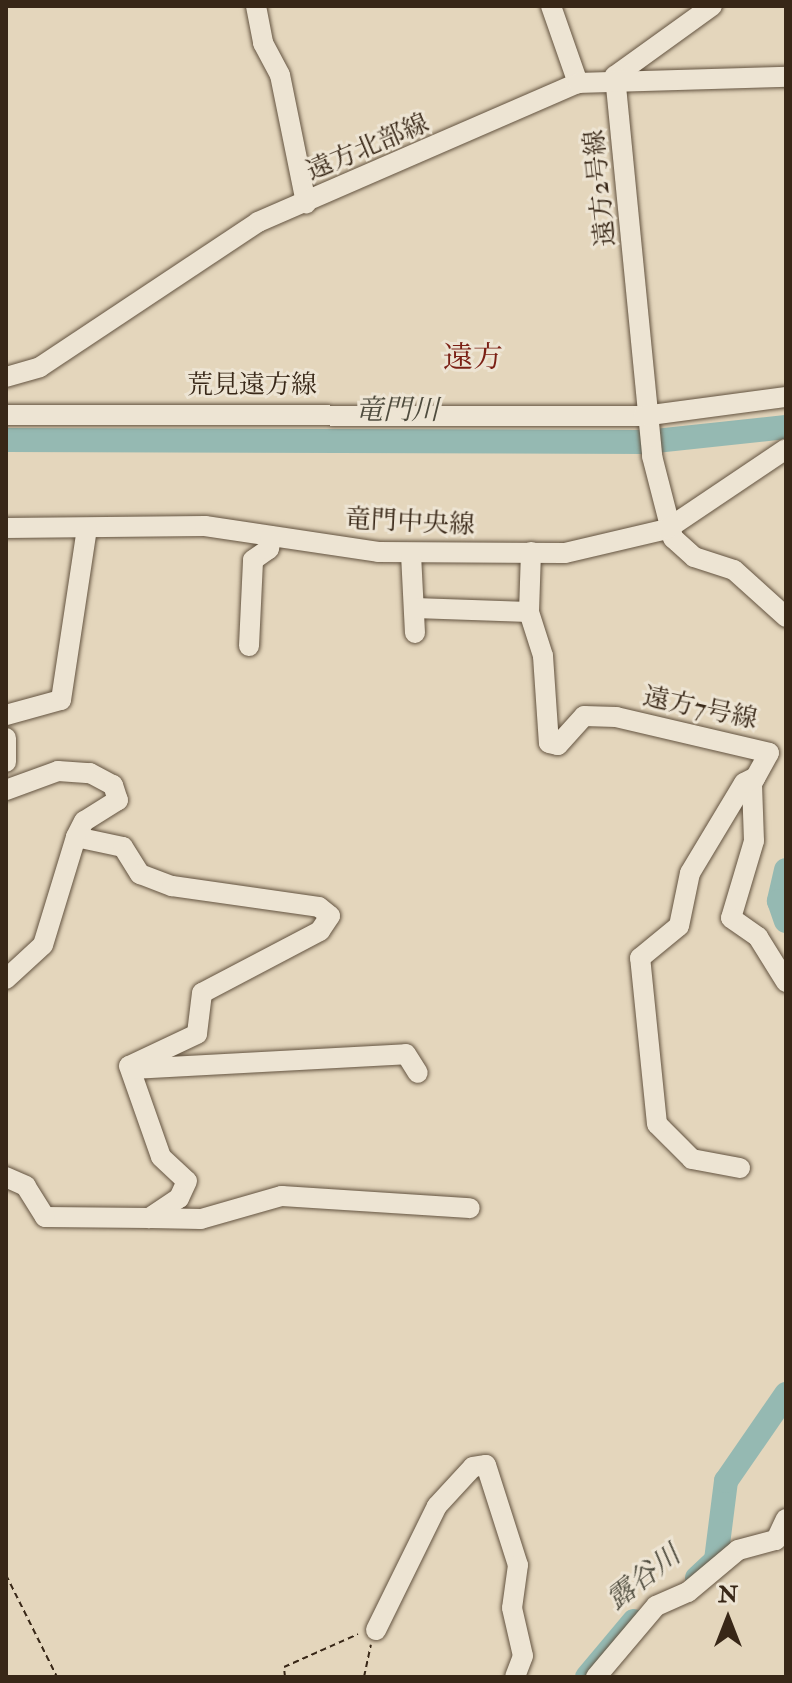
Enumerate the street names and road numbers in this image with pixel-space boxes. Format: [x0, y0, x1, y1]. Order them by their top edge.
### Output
street label: 遠方北部線 [302, 108, 434, 188]
street label: 遠方2号線 [579, 128, 623, 248]
street label: 荒見遠方線 [187, 370, 317, 402]
street label: 竜門中央線 [344, 504, 476, 542]
street label: 遠方7号線 [640, 682, 760, 736]

